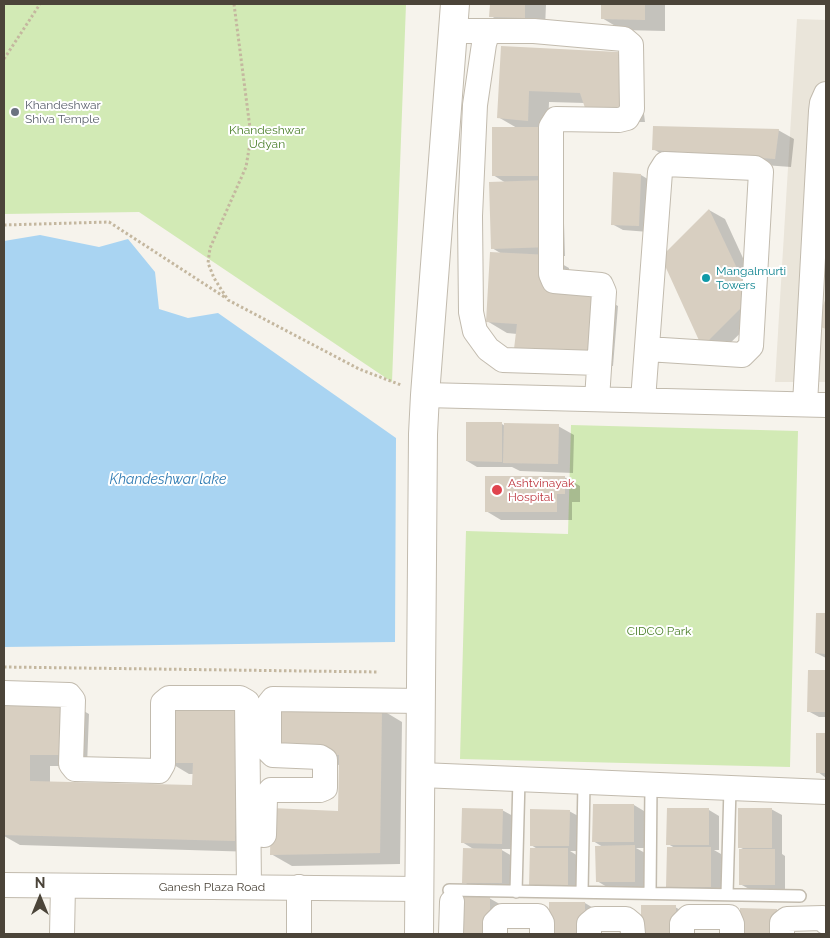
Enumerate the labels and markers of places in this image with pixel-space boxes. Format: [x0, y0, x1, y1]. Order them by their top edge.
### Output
place label: Khandeshwar Shiva Temple [25, 98, 101, 126]
marker: Khandeshwar Shiva Temple [9, 106, 21, 118]
place label: Mangalmurti Towers [716, 264, 786, 292]
marker: Mangalmurti Towers [700, 272, 712, 284]
place label: Ashtvinayak Hospital [508, 476, 574, 504]
marker: Ashtvinayak Hospital [490, 483, 504, 497]

